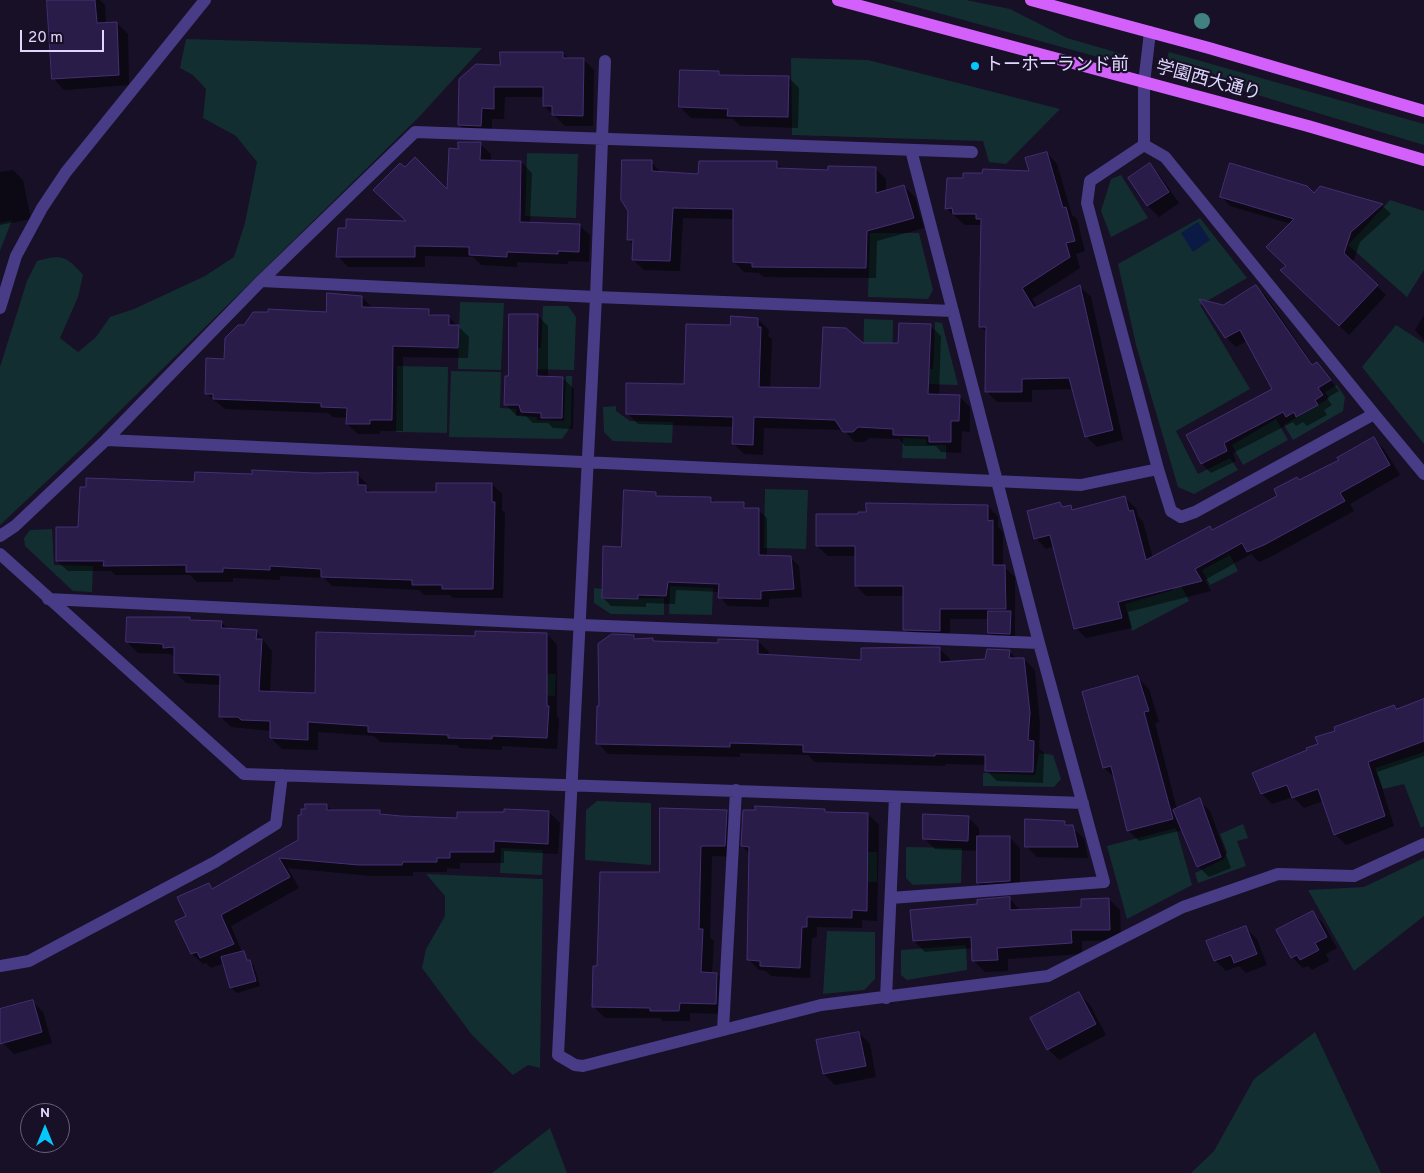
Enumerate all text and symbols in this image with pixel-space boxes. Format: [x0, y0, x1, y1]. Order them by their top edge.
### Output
scale bar [22, 20, 106, 52]
text: 20 m [28, 29, 63, 48]
place label: トーホーランド前 [985, 55, 1129, 77]
street label: 学園西大通り [1153, 58, 1263, 106]
marker: トーホーランド前 [969, 60, 981, 72]
north arrow [20, 1103, 70, 1153]
text: N [40, 1105, 50, 1122]

